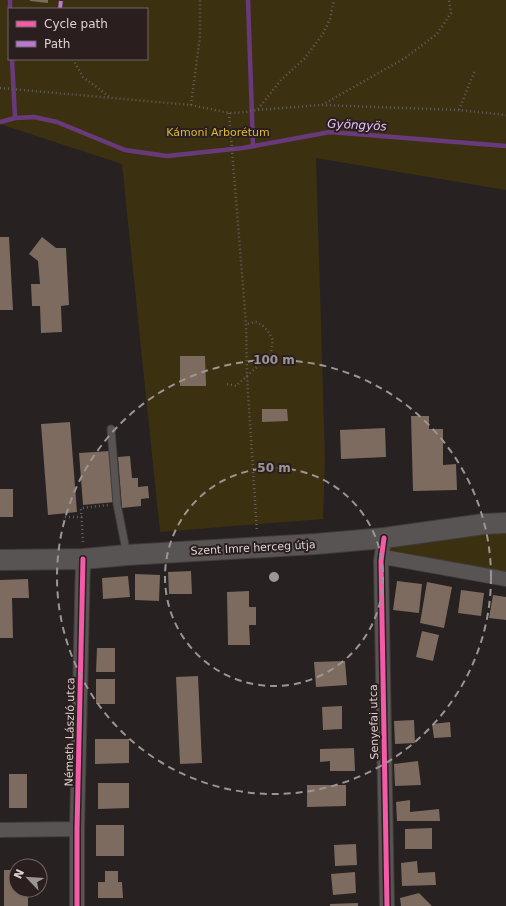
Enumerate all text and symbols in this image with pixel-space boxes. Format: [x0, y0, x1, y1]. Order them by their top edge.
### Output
legend [8, 8, 148, 60]
text: Cycle path [44, 17, 108, 31]
text: Path [44, 37, 70, 51]
water label: Gyöngyös [327, 116, 387, 134]
park label: Kámoni Arborétum [166, 126, 270, 139]
text: 100 m [253, 353, 295, 367]
text: 50 m [257, 461, 291, 475]
street label: Szent Imre herceg útja [190, 538, 316, 558]
centre of rings [267, 570, 281, 584]
street label: Németh László utca [63, 677, 77, 787]
street label: Senyefai utca [367, 684, 381, 760]
north arrow [8, 858, 48, 898]
text: N [12, 867, 27, 881]

